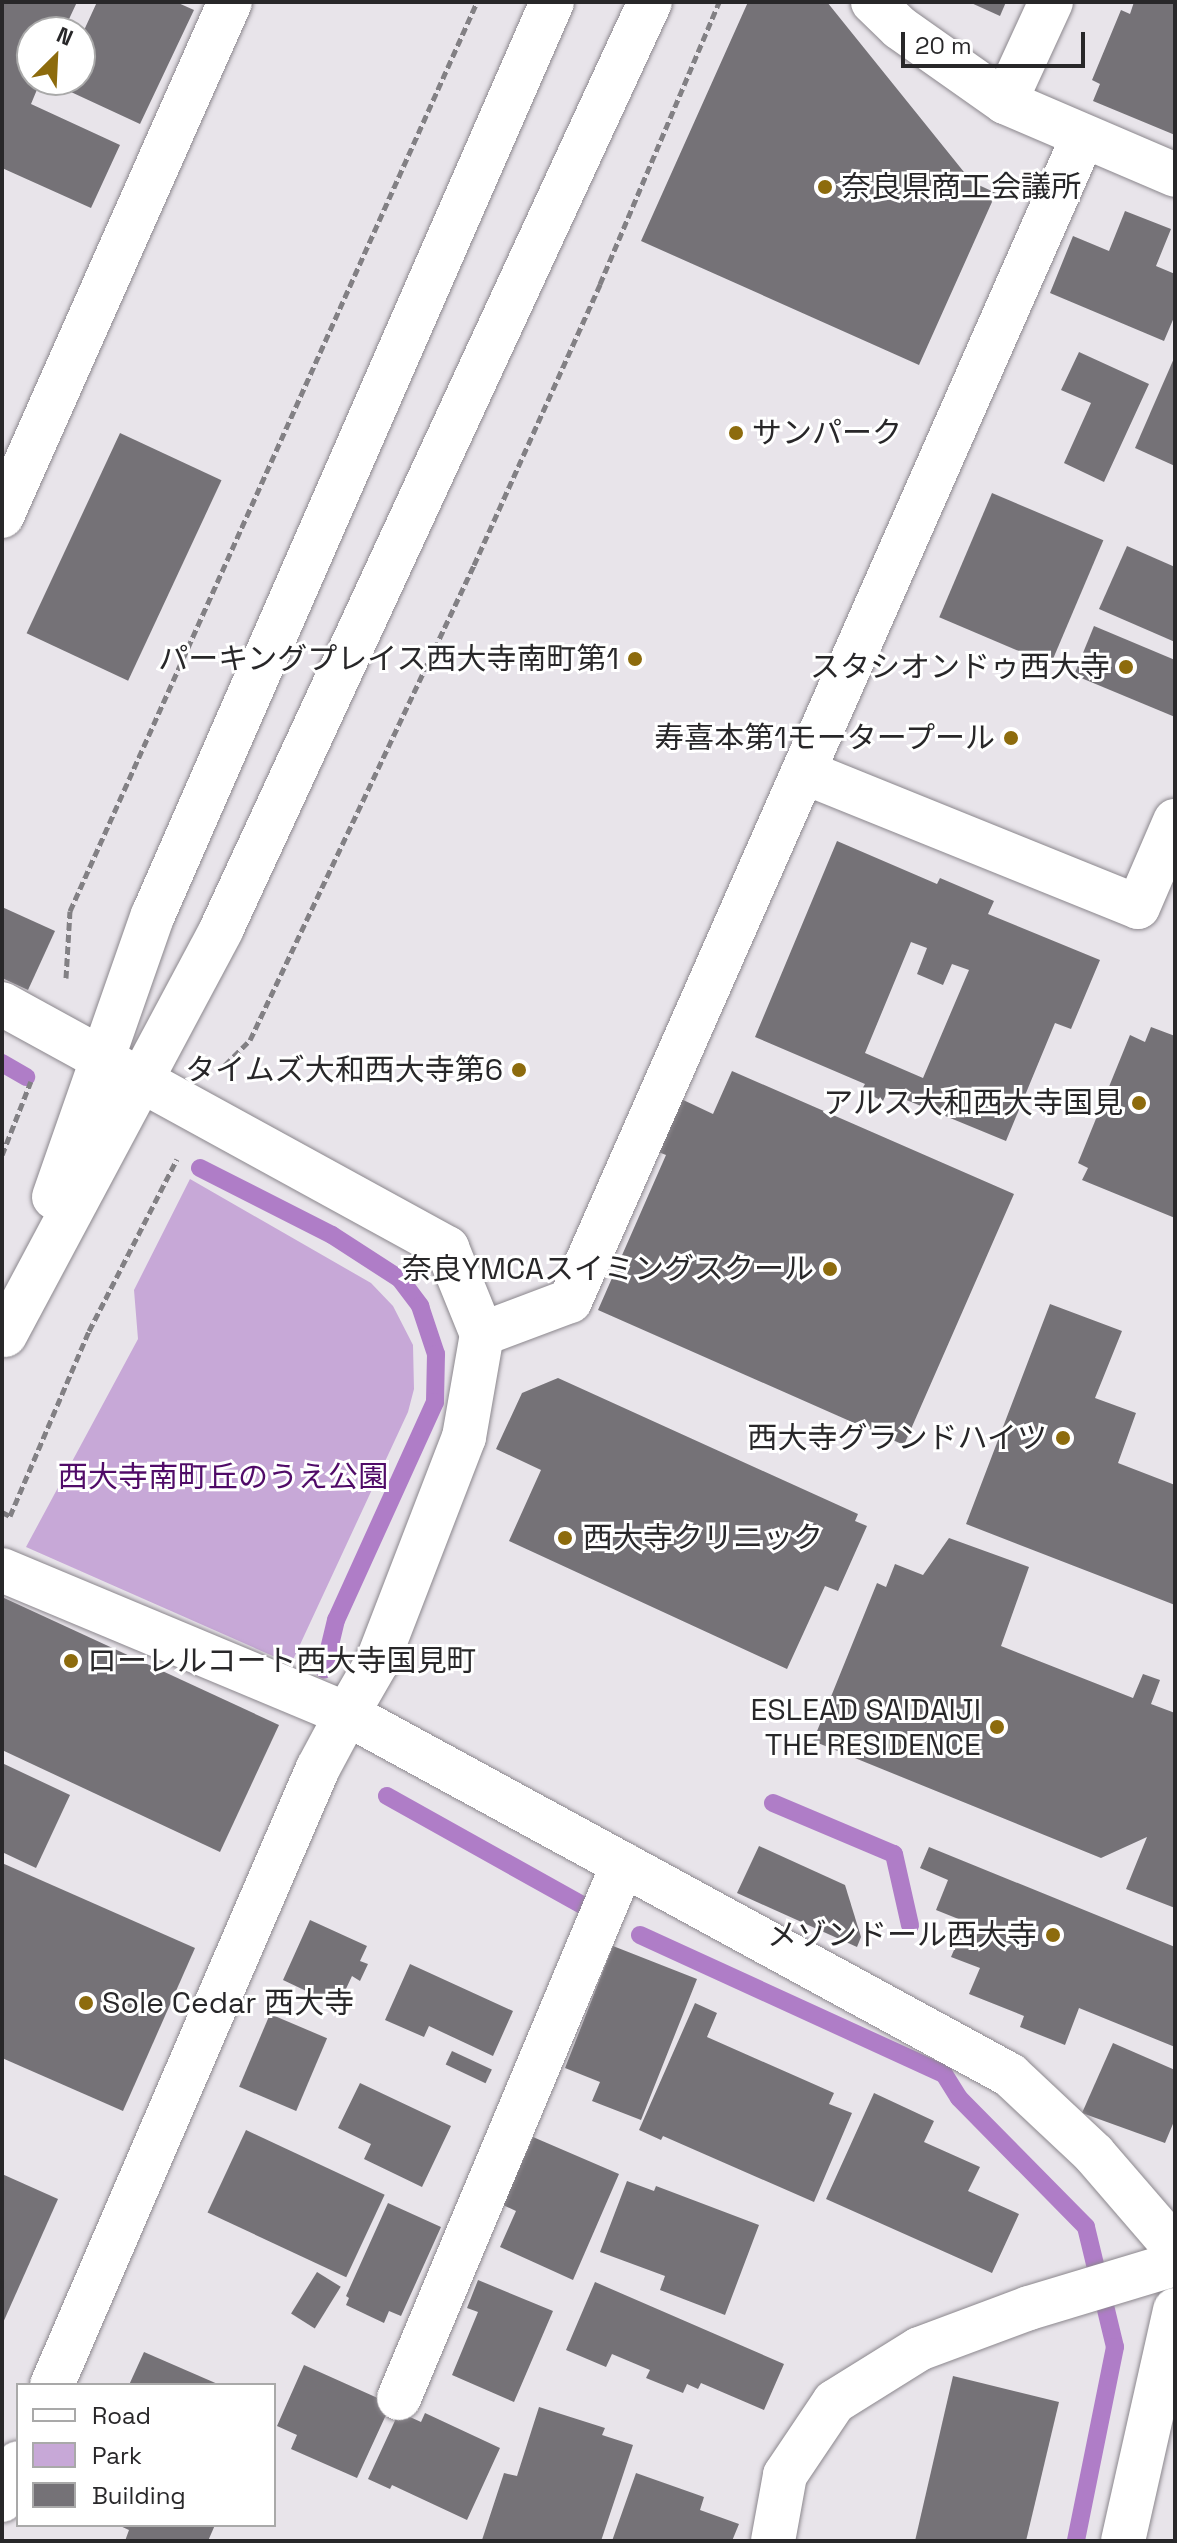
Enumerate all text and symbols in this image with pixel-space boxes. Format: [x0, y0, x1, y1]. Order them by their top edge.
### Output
north arrow [16, 16, 96, 96]
scale bar [905, 16, 1089, 66]
text: N [53, 20, 77, 52]
text: 20 m [915, 30, 972, 61]
place label: 奈良県商工会議所 [841, 169, 1081, 205]
marker: 奈良県商工会議所 [816, 178, 834, 196]
place label: サンパーク [752, 415, 902, 451]
marker: サンパーク [727, 424, 745, 442]
place label: パーキングプレイス西大寺南町第1 [156, 641, 619, 677]
place label: スタシオンドゥ西大寺 [810, 649, 1110, 685]
marker: パーキングプレイス西大寺南町第1 [626, 650, 644, 668]
marker: スタシオンドゥ西大寺 [1117, 658, 1135, 676]
place label: 寿喜本第1モータープール [652, 720, 995, 756]
marker: 寿喜本第1モータープール [1002, 729, 1020, 747]
place label: タイムズ大和西大寺第6 [185, 1052, 503, 1088]
marker: タイムズ大和西大寺第6 [510, 1061, 528, 1079]
place label: アルス大和西大寺国見 [823, 1085, 1123, 1121]
marker: アルス大和西大寺国見 [1130, 1094, 1148, 1112]
place label: 奈良YMCAスイミングスクール [402, 1251, 814, 1287]
marker: 奈良YMCAスイミングスクール [821, 1260, 839, 1278]
place label: 西大寺グランドハイツ [747, 1420, 1047, 1456]
marker: 西大寺グランドハイツ [1054, 1429, 1072, 1447]
park label: 西大寺南町丘のうえ公園 [58, 1459, 388, 1495]
place label: 西大寺クリニック [583, 1520, 823, 1556]
marker: 西大寺クリニック [554, 1527, 576, 1549]
place label: ローレルコート西大寺国見町 [87, 1643, 477, 1679]
marker: ローレルコート西大寺国見町 [62, 1652, 80, 1670]
place label: ESLEAD SAIDAIJI THE RESIDENCE [750, 1692, 981, 1762]
marker: ESLEAD SAIDAIJI THE RESIDENCE [988, 1718, 1006, 1736]
place label: メゾンドール西大寺 [767, 1917, 1037, 1953]
marker: メゾンドール西大寺 [1044, 1926, 1062, 1944]
place label: Sole Cedar 西大寺 [102, 1985, 354, 2021]
marker: Sole Cedar 西大寺 [77, 1994, 95, 2012]
legend [16, 2383, 276, 2527]
text: Road [92, 2400, 151, 2431]
text: Park [92, 2440, 142, 2471]
text: Building [92, 2480, 186, 2511]

